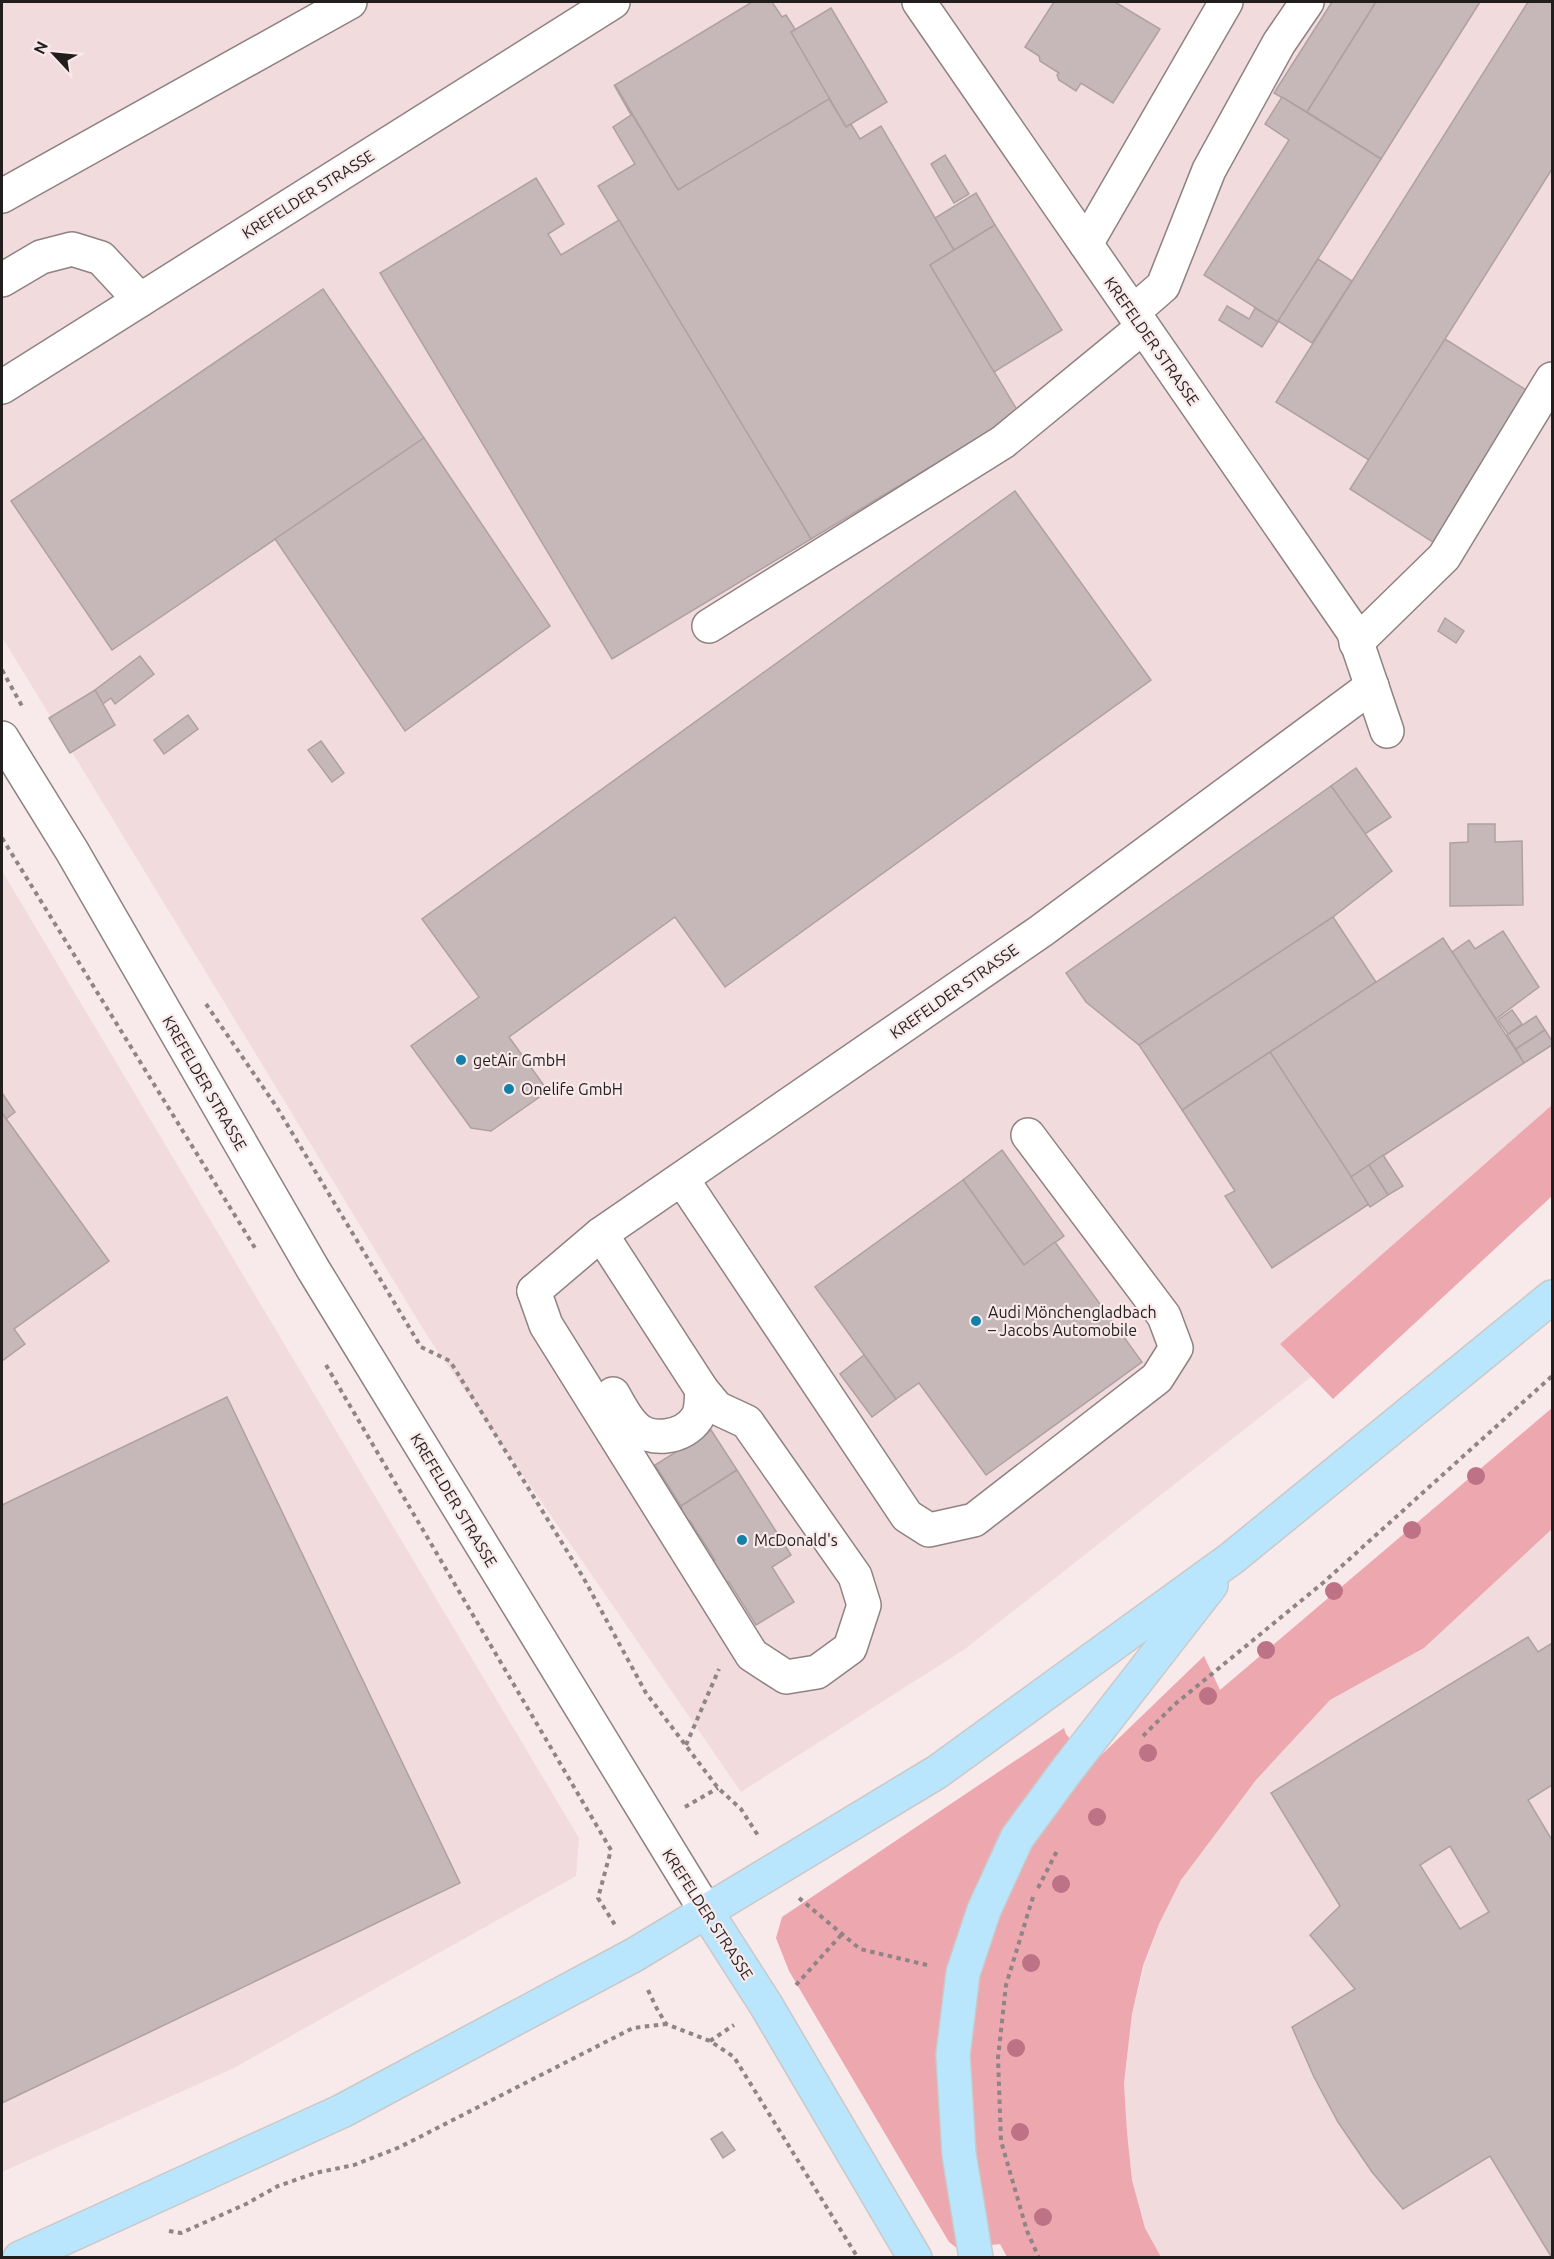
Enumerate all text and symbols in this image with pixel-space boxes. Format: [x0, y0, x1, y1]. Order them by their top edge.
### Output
north arrow [24, 24, 84, 84]
text: N [30, 38, 51, 57]
street label: KREFELDER STRASSE [239, 146, 377, 242]
street label: KREFELDER STRASSE [1101, 273, 1203, 409]
street label: KREFELDER STRASSE [886, 940, 1022, 1042]
street label: KREFELDER STRASSE [159, 1013, 251, 1153]
place label: getAir GmbH [473, 1051, 566, 1069]
marker: getAir GmbH [454, 1053, 468, 1067]
place label: Onelife GmbH [521, 1080, 623, 1098]
marker: Onelife GmbH [502, 1082, 516, 1096]
place label: Audi Mönchengladbach – Jacobs Automobile [987, 1303, 1157, 1339]
marker: Audi Mönchengladbach – Jacobs Automobile [969, 1314, 983, 1328]
street label: KREFELDER STRASSE [407, 1430, 501, 1570]
place label: McDonald's [754, 1531, 838, 1549]
marker: McDonald's [735, 1533, 749, 1547]
street label: KREFELDER STRASSE [659, 1845, 757, 1983]

